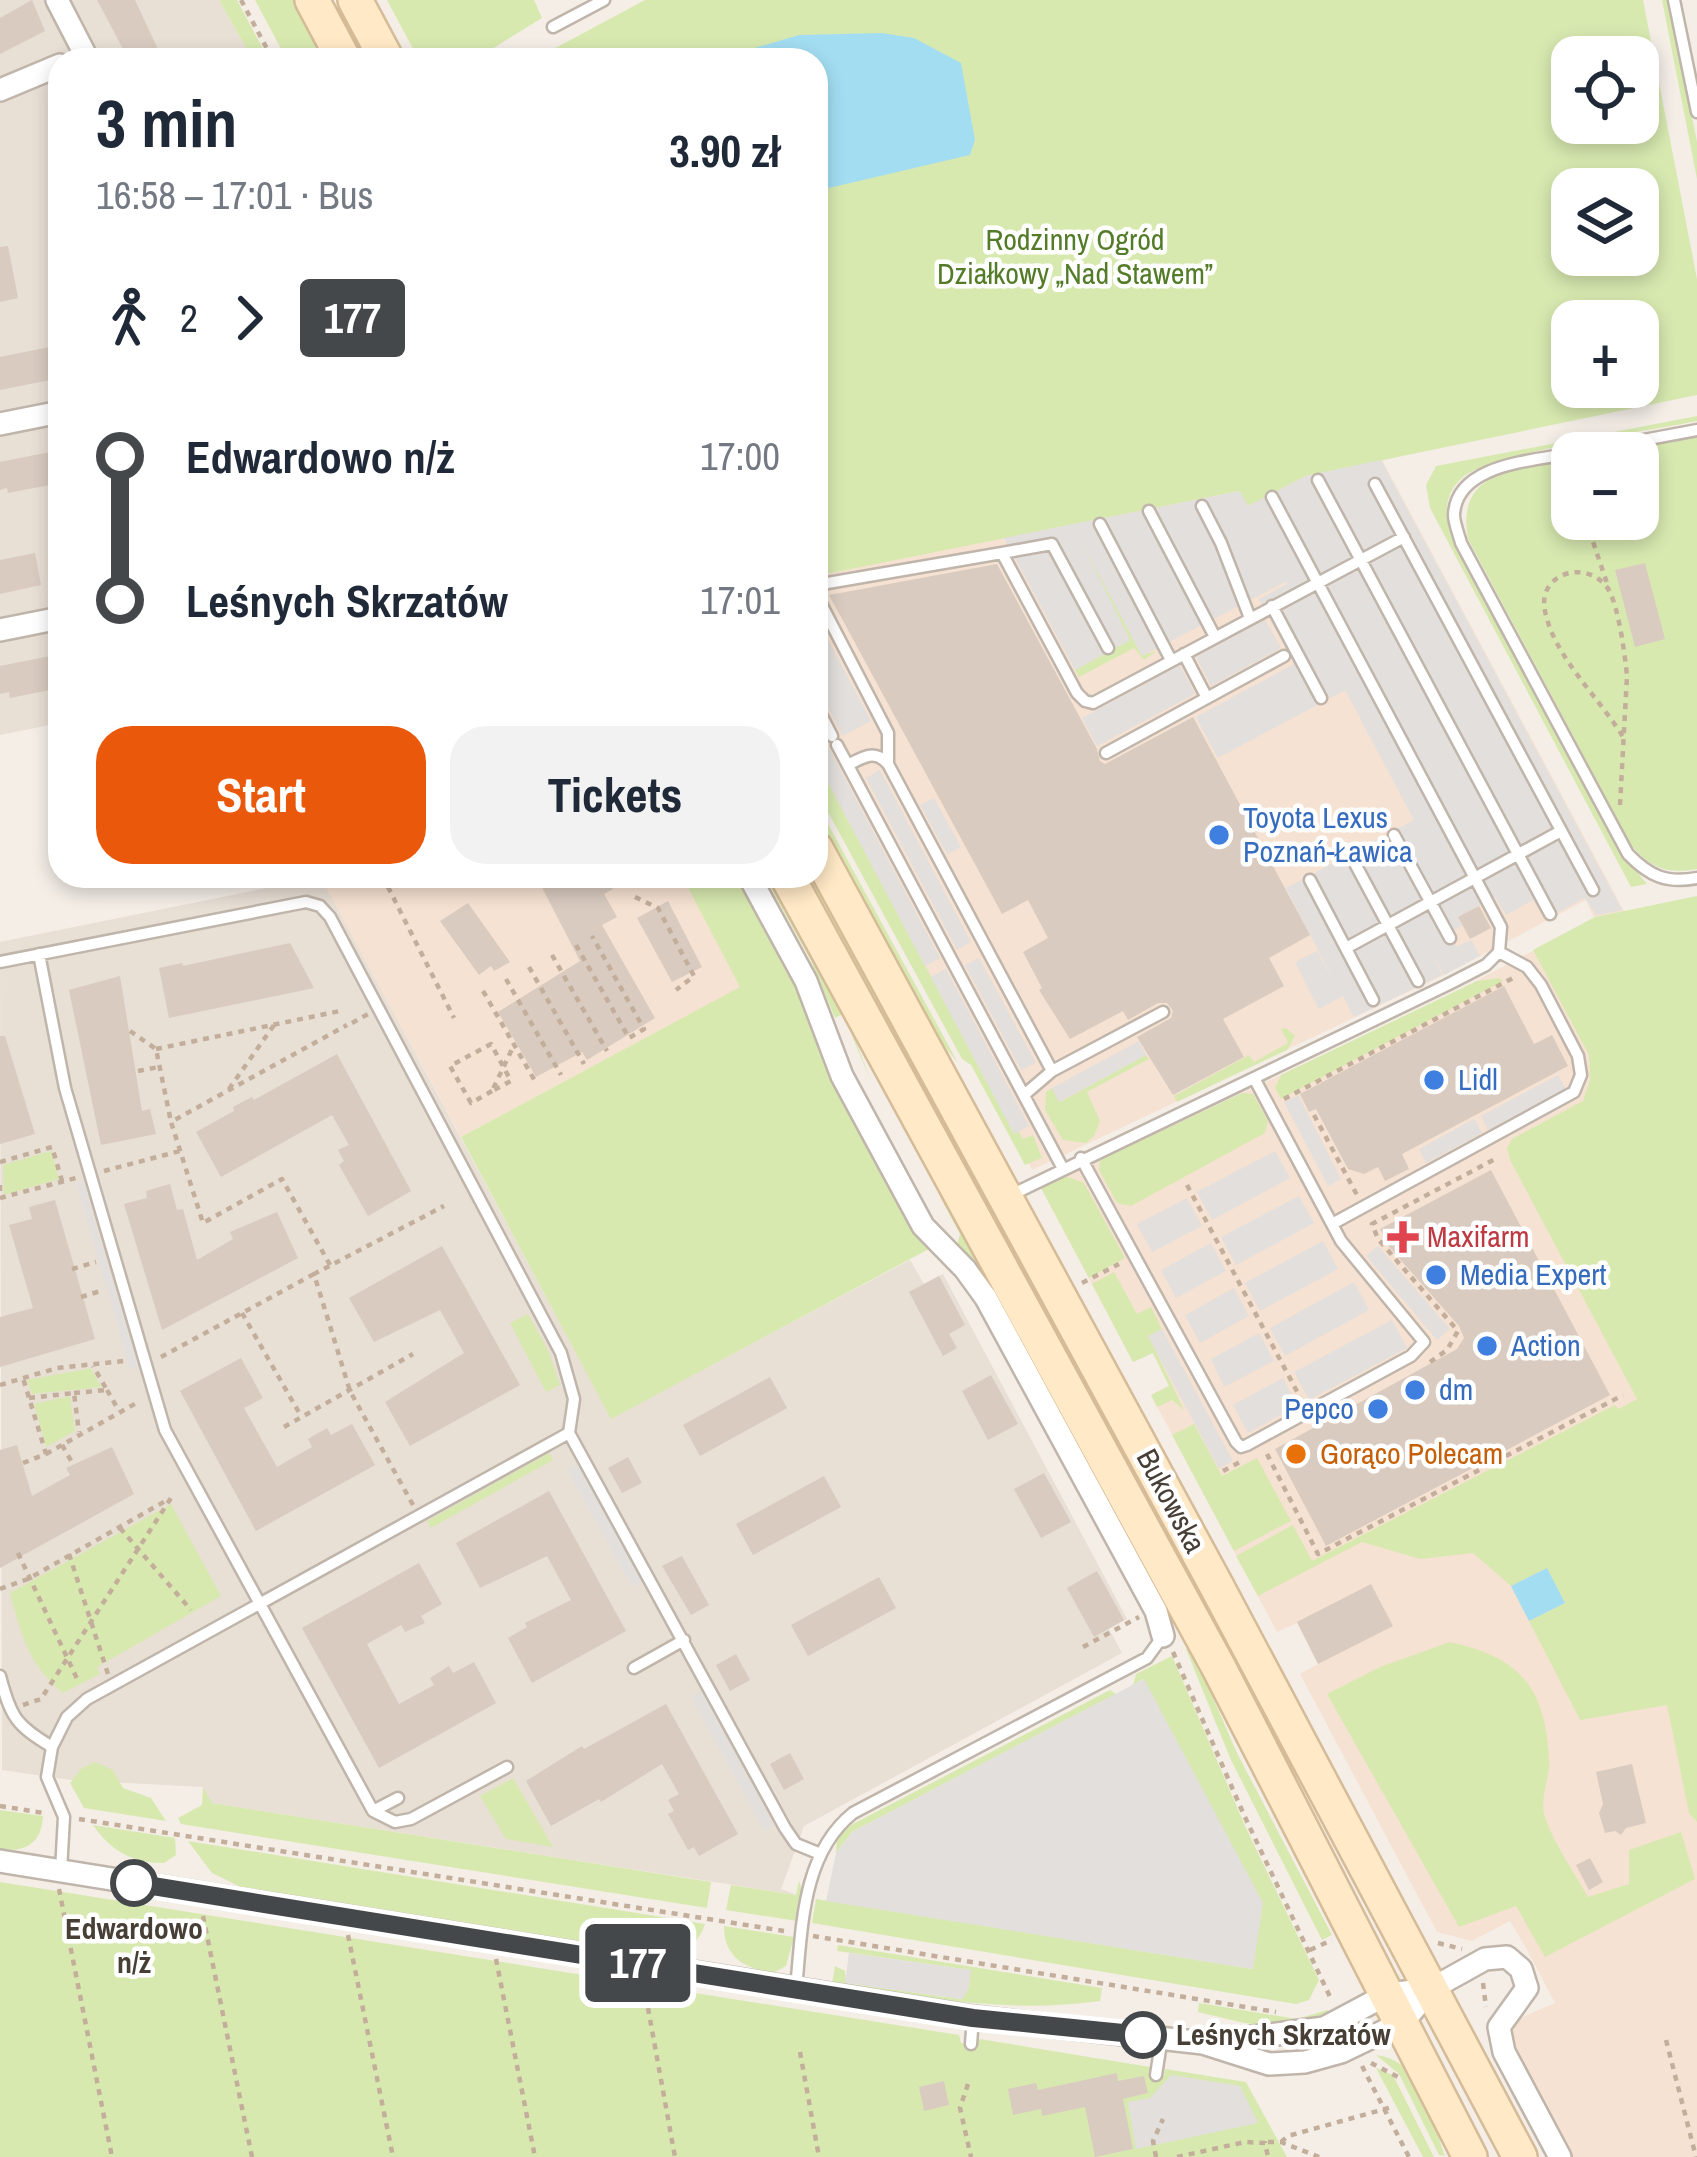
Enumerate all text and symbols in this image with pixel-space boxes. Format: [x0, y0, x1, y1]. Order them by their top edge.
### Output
map controls [1551, 36, 1659, 540]
button: locate [1551, 36, 1659, 144]
text: 3 min [96, 79, 237, 168]
text: 3.90 zł [669, 120, 780, 181]
button: layers [1551, 168, 1659, 276]
text: 16:58 – 17:01 · Bus [96, 169, 373, 221]
park label: Rodzinny Ogród Działkowy „Nad Stawem” [937, 219, 1213, 293]
icon: walk [96, 285, 162, 351]
icon: forward [216, 285, 282, 351]
text: 177 [324, 290, 381, 346]
text: 2 [180, 292, 198, 344]
button: + [1551, 300, 1659, 408]
text: Edwardowo n/ż [186, 426, 455, 487]
text: 17:00 [700, 430, 780, 482]
button: − [1551, 432, 1659, 540]
text: Leśnych Skrzatów [186, 570, 508, 631]
text: 17:01 [700, 574, 780, 626]
button: Start [96, 726, 426, 864]
button: Tickets [450, 726, 780, 864]
place label: Toyota Lexus Poznań-Ławica [1243, 797, 1413, 871]
marker: Toyota Lexus Poznań-Ławica [1206, 822, 1232, 848]
place label: Lidl [1458, 1059, 1498, 1099]
marker: Lidl [1421, 1067, 1447, 1093]
place label: Maxifarm [1427, 1216, 1530, 1256]
marker: Maxifarm [1390, 1224, 1416, 1250]
place label: Media Expert [1460, 1254, 1606, 1294]
marker: Media Expert [1423, 1262, 1449, 1288]
place label: Action [1510, 1325, 1581, 1365]
marker: Action [1474, 1333, 1500, 1359]
place label: dm [1439, 1369, 1473, 1409]
marker: dm [1402, 1377, 1428, 1403]
place label: Pepco [1284, 1388, 1354, 1428]
marker: Pepco [1365, 1396, 1391, 1422]
place label: Gorąco Polecam [1320, 1433, 1503, 1473]
marker: Gorąco Polecam [1283, 1441, 1309, 1467]
street label: Bukowska [1128, 1442, 1216, 1560]
marker: Edwardowo n/ż [112, 1861, 156, 1905]
place label: Edwardowo n/ż [65, 1908, 203, 1982]
line badge: 177 [569, 1924, 707, 2002]
text: 177 [609, 1935, 667, 1991]
marker: Leśnych Skrzatów [1121, 2013, 1165, 2057]
place label: Leśnych Skrzatów [1176, 2014, 1392, 2054]

